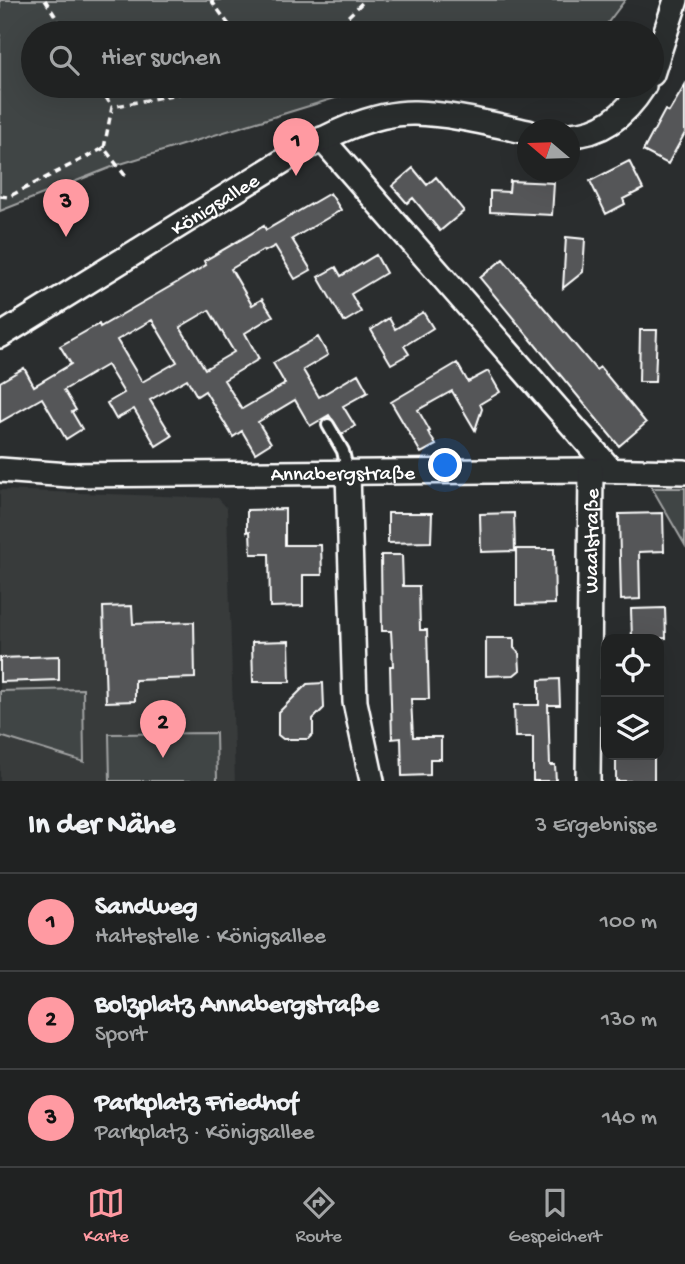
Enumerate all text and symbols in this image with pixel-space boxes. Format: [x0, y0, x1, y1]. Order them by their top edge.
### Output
search box [21, 21, 664, 98]
icon: search [45, 41, 83, 79]
text: Hier suchen [101, 44, 221, 75]
pin: 1 [273, 118, 319, 176]
north arrow [517, 119, 580, 182]
street label: Königsallee [167, 169, 266, 243]
pin: 3 [43, 179, 89, 237]
your location [428, 448, 462, 482]
street label: Annabergstraße [271, 463, 416, 489]
street label: Waalstraße [581, 487, 607, 594]
map controls [601, 634, 664, 760]
button: locate [601, 634, 664, 697]
button: layers [601, 697, 664, 760]
pin: 2 [140, 700, 186, 758]
text: In der Nähe [28, 809, 175, 844]
text: 3 Ergebnisse [535, 813, 657, 840]
text: Sandweg [95, 893, 197, 924]
text: 1 [46, 909, 56, 936]
text: 100 m [600, 909, 657, 936]
text: Haltestelle · Königsallee [95, 924, 326, 951]
text: Bolzplatz Annabergstraße [95, 991, 379, 1022]
text: 2 [45, 1007, 57, 1034]
text: 130 m [601, 1007, 657, 1034]
text: Sport [95, 1022, 146, 1049]
text: Parkplatz Friedhof [95, 1089, 298, 1120]
text: 3 [45, 1105, 57, 1132]
text: 140 m [602, 1105, 657, 1132]
text: Parkplatz · Königsallee [95, 1120, 314, 1147]
tab: Karte [83, 1184, 129, 1249]
tab: Route [295, 1184, 342, 1249]
tab: Gespeichert [509, 1184, 602, 1249]

